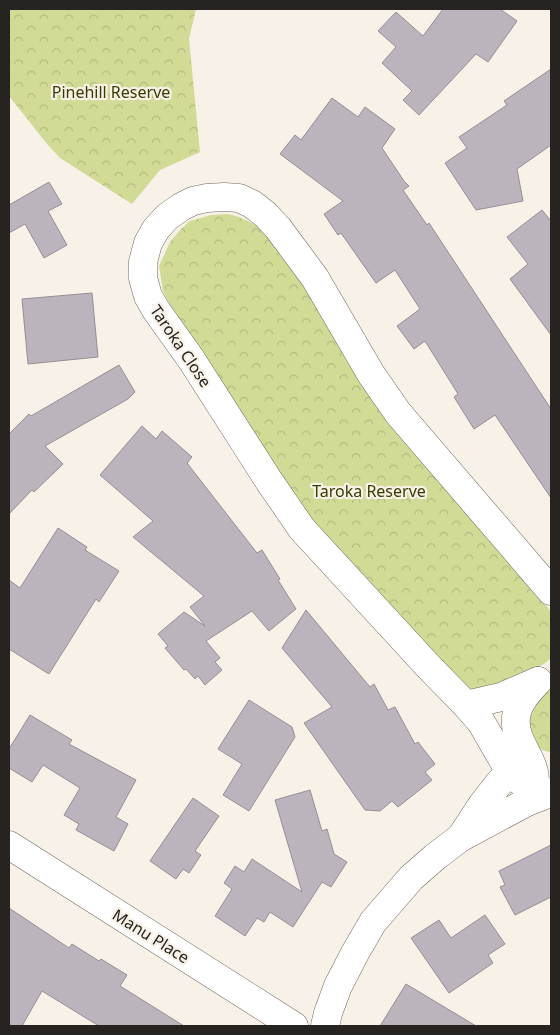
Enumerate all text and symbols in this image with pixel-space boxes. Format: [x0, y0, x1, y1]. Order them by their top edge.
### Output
park label: Pinehill Reserve [52, 81, 170, 103]
street label: Taroka Close [145, 301, 217, 391]
park label: Taroka Reserve [312, 480, 426, 502]
street label: Manu Place [108, 904, 194, 968]

